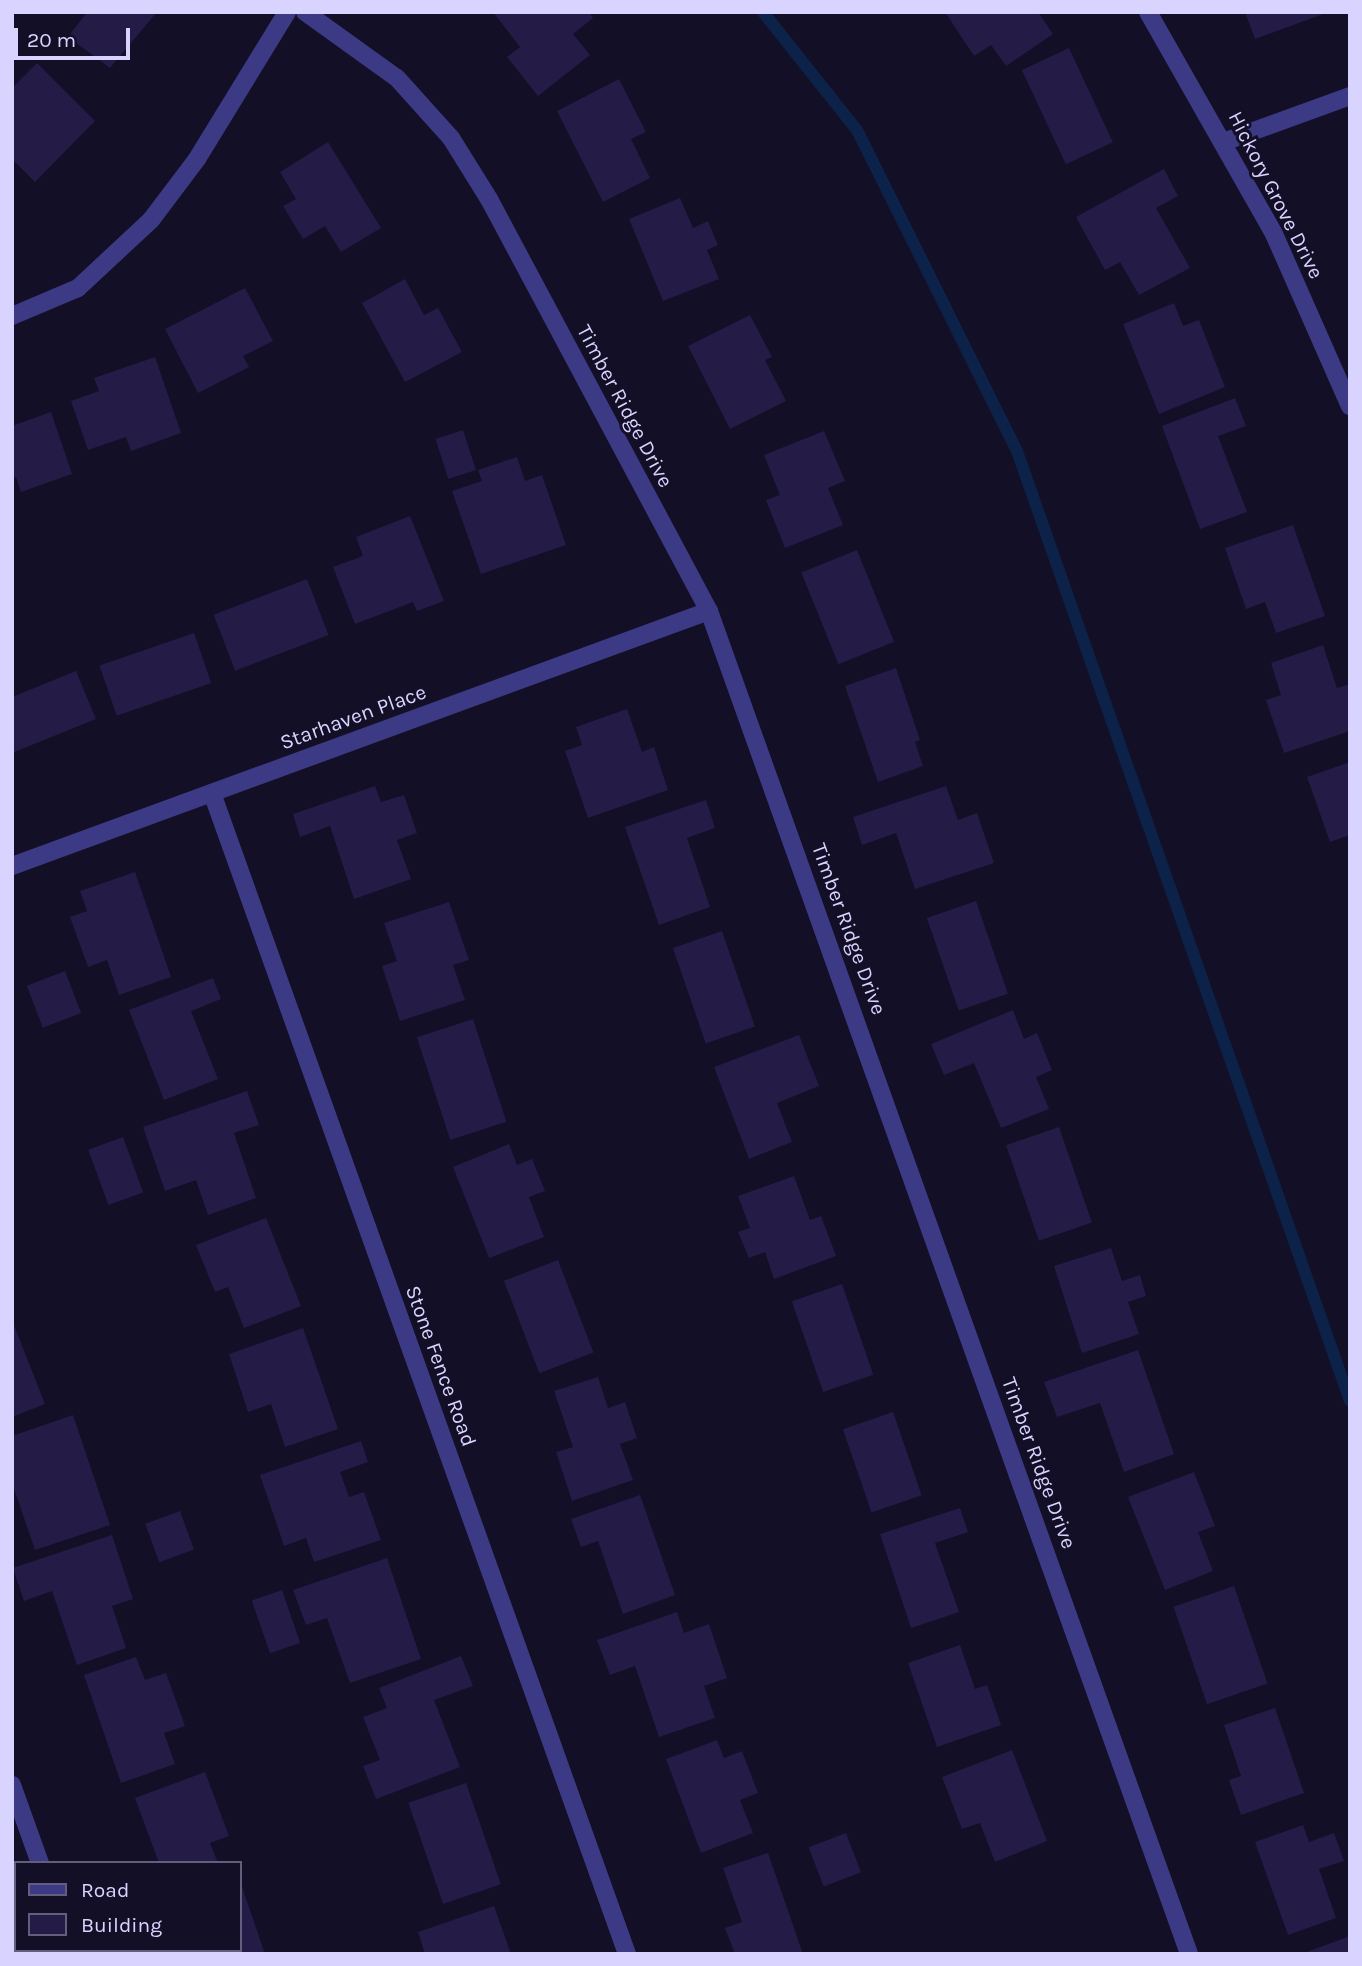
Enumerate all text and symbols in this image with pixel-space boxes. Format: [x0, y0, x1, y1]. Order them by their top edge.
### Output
scale bar [18, 14, 133, 58]
text: 20 m [27, 28, 76, 52]
street label: Hickory Grove Drive [1223, 107, 1329, 283]
street label: Timber Ridge Drive [572, 320, 678, 492]
street label: Starhaven Place [276, 679, 430, 755]
street label: Timber Ridge Drive [806, 840, 892, 1018]
street label: Stone Fence Road [400, 1282, 482, 1450]
street label: Timber Ridge Drive [996, 1374, 1082, 1552]
legend [14, 1861, 242, 1952]
text: Road [81, 1878, 129, 1902]
text: Building [81, 1913, 162, 1937]

